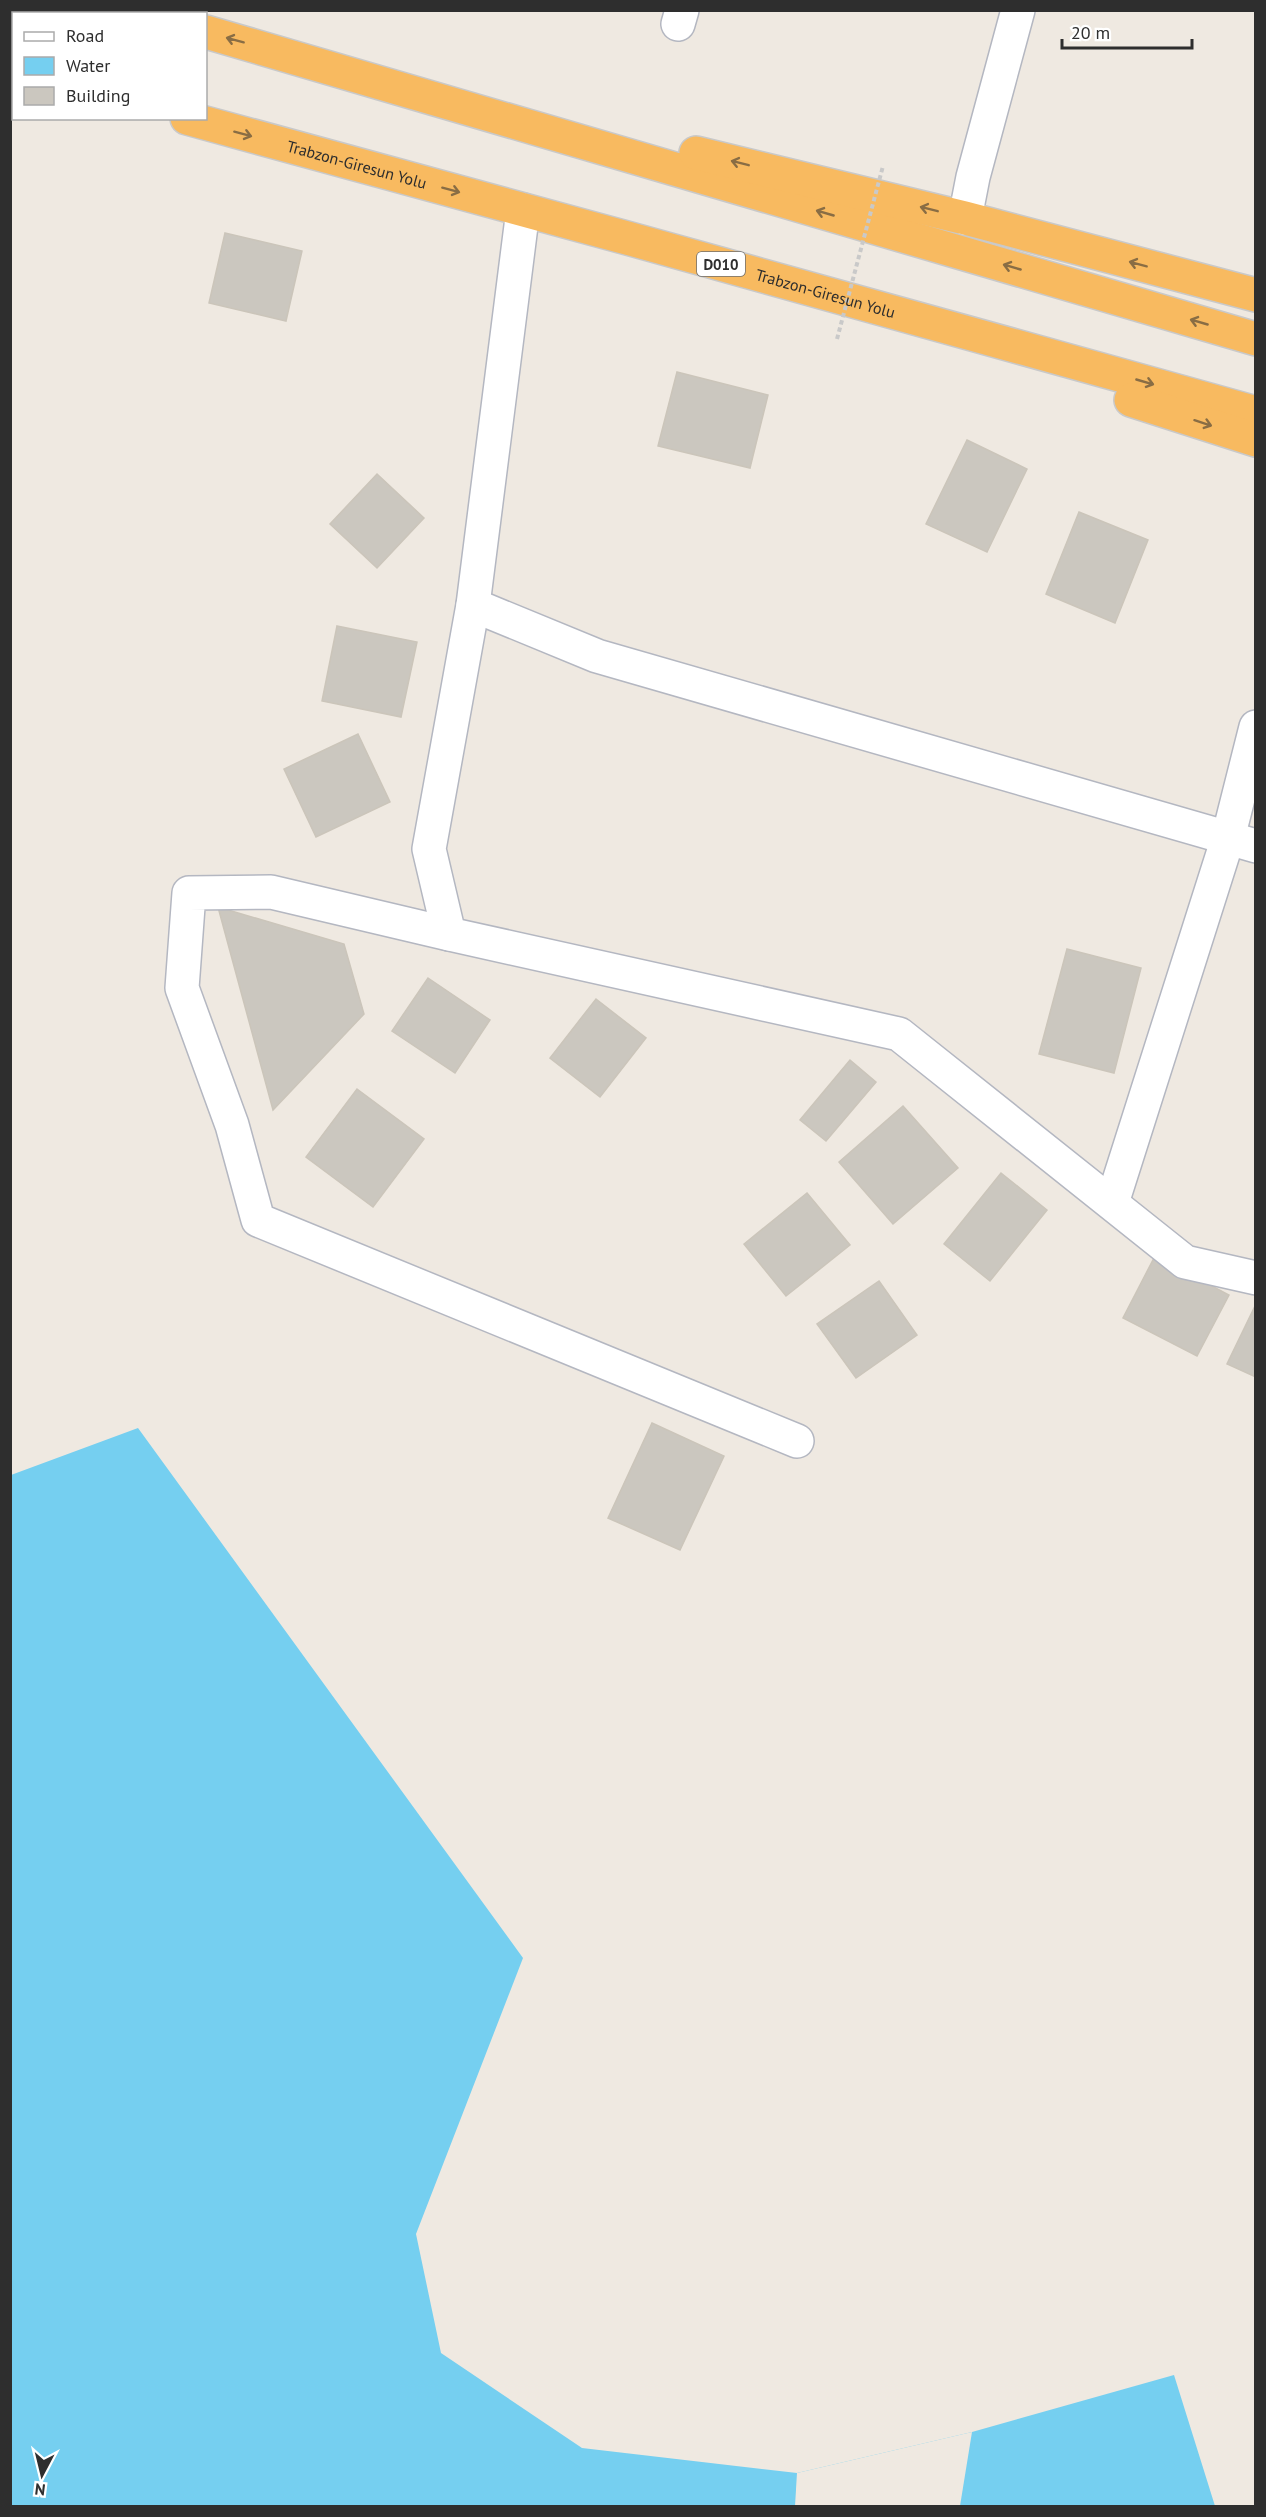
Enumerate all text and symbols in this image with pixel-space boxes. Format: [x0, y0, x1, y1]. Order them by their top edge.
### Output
legend [12, 12, 207, 120]
scale bar [1062, 12, 1192, 50]
text: 20 m [1071, 21, 1110, 44]
text: Road [66, 24, 104, 47]
one-way arrow [226, 34, 245, 45]
text: Water [66, 54, 110, 77]
text: Building [66, 84, 130, 107]
one-way arrow [233, 129, 252, 140]
street label: Trabzon-Giresun Yolu [285, 136, 429, 193]
one-way arrow [730, 157, 749, 169]
one-way arrow [442, 185, 461, 197]
one-way arrow [920, 202, 939, 214]
one-way arrow [816, 206, 835, 218]
road number: D010 [697, 252, 745, 276]
one-way arrow [1129, 257, 1148, 269]
one-way arrow [1003, 261, 1022, 272]
street label: Trabzon-Giresun Yolu [753, 264, 897, 322]
one-way arrow [1190, 316, 1209, 327]
one-way arrow [1136, 377, 1155, 388]
one-way arrow [1193, 419, 1212, 430]
north arrow [12, 2445, 72, 2505]
text: N [34, 2479, 47, 2500]

